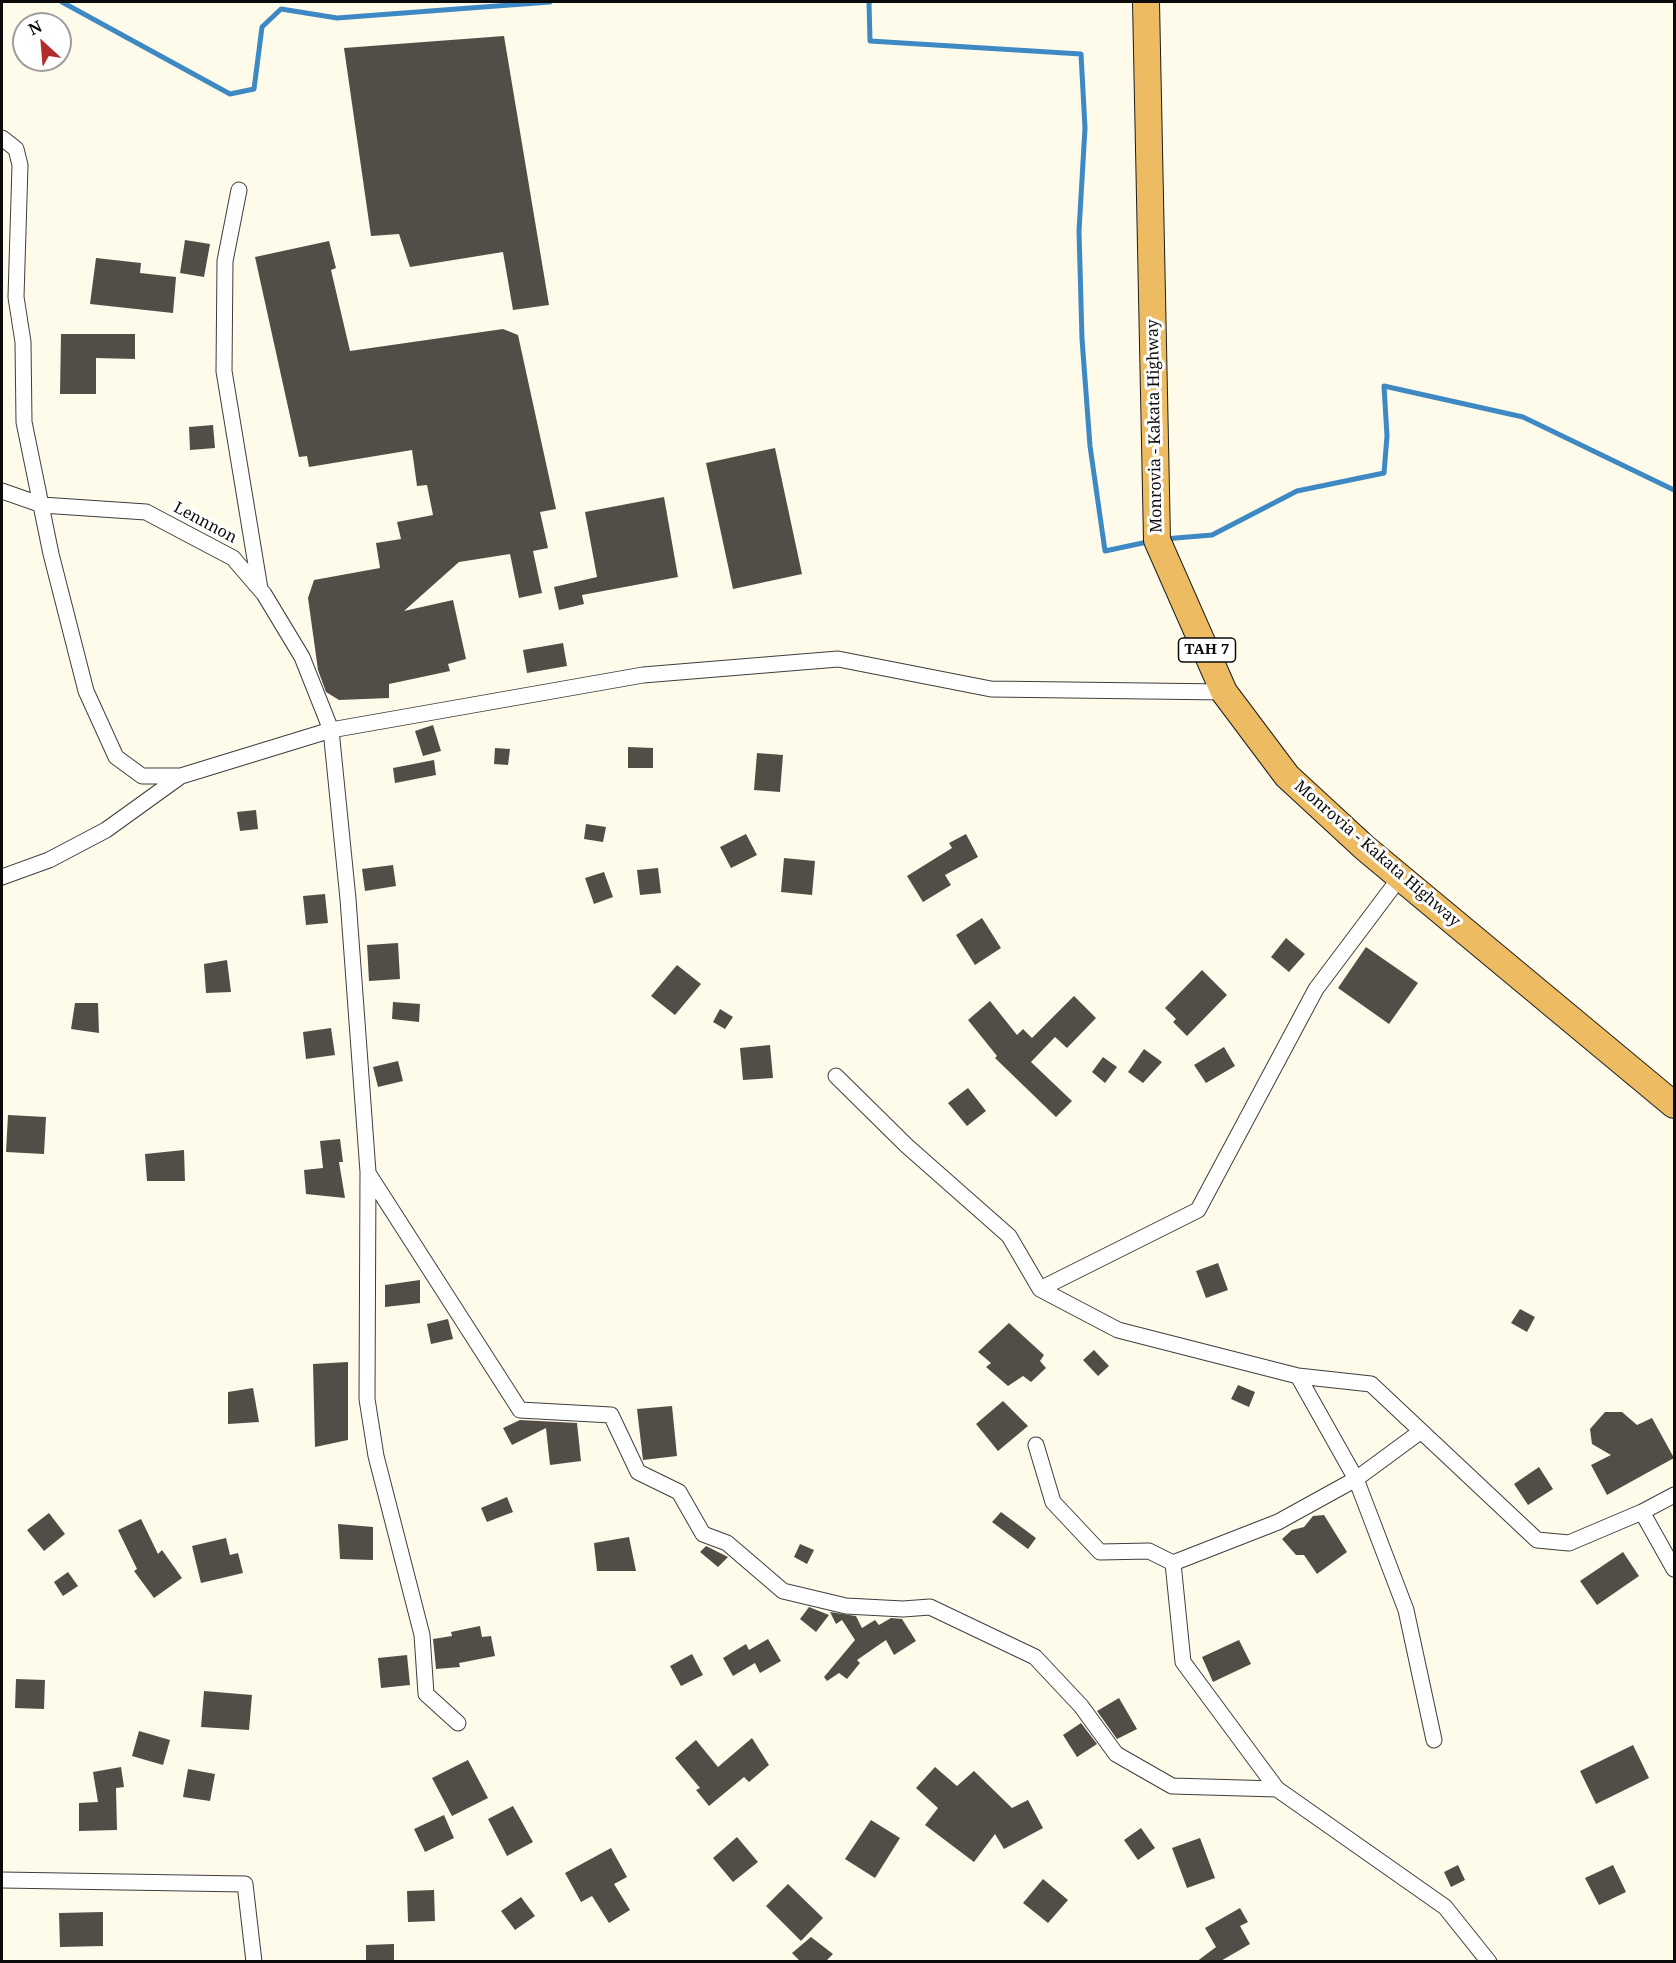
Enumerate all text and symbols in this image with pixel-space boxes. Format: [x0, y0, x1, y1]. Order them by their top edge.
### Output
north arrow [12, 12, 72, 72]
text: N [24, 15, 45, 40]
street label: Monrovia - Kakata Highway [1144, 319, 1166, 533]
street label: Lennnon [170, 498, 240, 548]
road number: TAH 7 [1178, 638, 1236, 662]
street label: Monrovia - Kakata Highway [1290, 777, 1464, 931]

